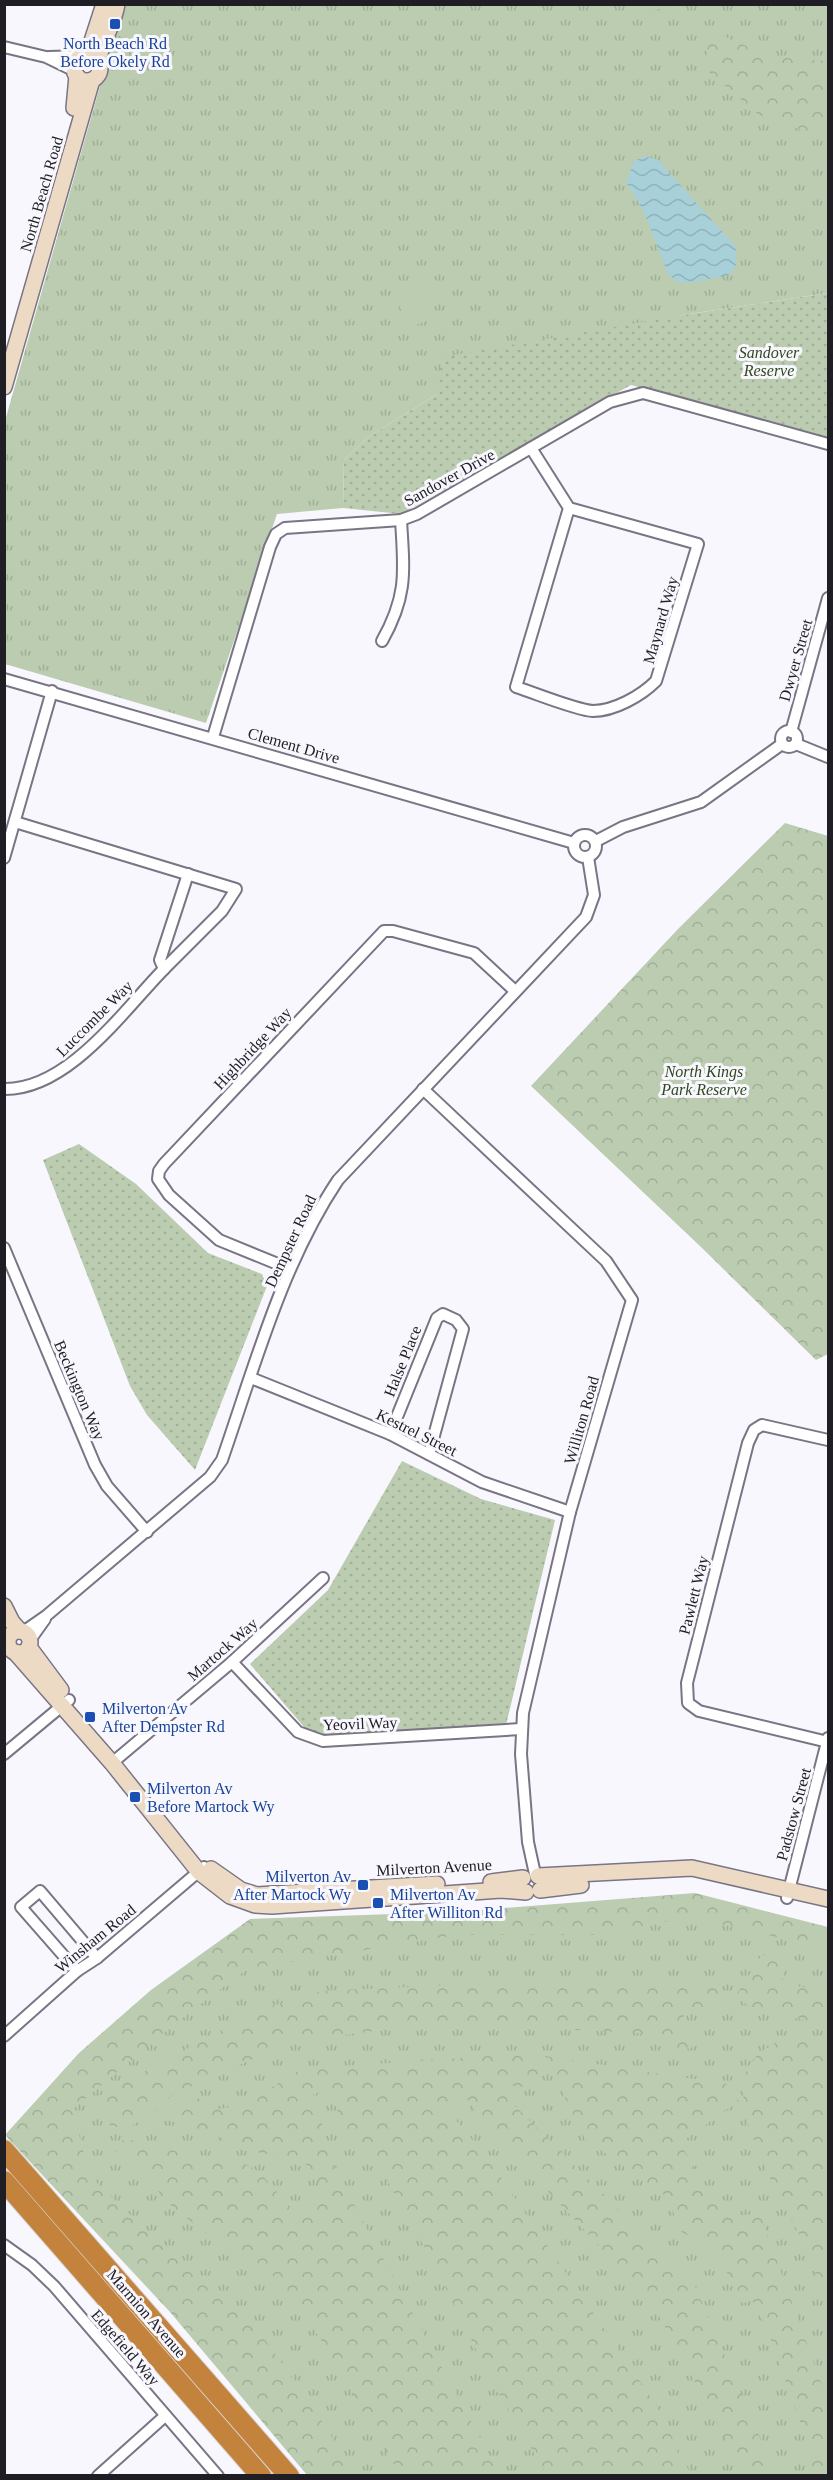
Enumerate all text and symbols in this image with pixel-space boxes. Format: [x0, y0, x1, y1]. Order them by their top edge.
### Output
marker: North Beach Rd Before Okely Rd [108, 17, 122, 31]
place label: North Beach Rd Before Okely Rd [60, 35, 170, 71]
street label: North Beach Road [17, 135, 66, 254]
park label: Sandover Reserve [739, 344, 800, 379]
street label: Sandover Drive [401, 446, 497, 509]
street label: Maynard Way [640, 574, 682, 666]
street label: Dwyer Street [776, 616, 816, 704]
street label: Clement Drive [246, 724, 342, 767]
street label: Luccombe Way [53, 977, 136, 1060]
street label: Highbridge Way [210, 1004, 295, 1093]
park label: North Kings Park Reserve [660, 1063, 747, 1098]
street label: Dempster Road [262, 1192, 320, 1291]
street label: Halse Place [381, 1323, 424, 1399]
street label: Beckington Way [50, 1338, 108, 1443]
street label: Williton Road [561, 1374, 602, 1466]
street label: Kestrel Street [374, 1406, 460, 1460]
street label: Pawlett Way [675, 1554, 712, 1637]
street label: Martock Way [184, 1614, 261, 1685]
place label: Milverton Av After Dempster Rd [102, 1700, 225, 1736]
marker: Milverton Av After Dempster Rd [83, 1710, 97, 1724]
street label: Yeovil Way [322, 1714, 398, 1734]
street label: Padstow Street [773, 1765, 814, 1862]
place label: Milverton Av Before Martock Wy [147, 1780, 275, 1816]
marker: Milverton Av Before Martock Wy [128, 1790, 142, 1804]
street label: Milverton Avenue [376, 1856, 492, 1879]
place label: Milverton Av After Martock Wy [233, 1868, 351, 1904]
marker: Milverton Av After Martock Wy [356, 1878, 370, 1892]
place label: Milverton Av After Williton Rd [390, 1886, 503, 1921]
marker: Milverton Av After Williton Rd [371, 1896, 385, 1910]
street label: Winsham Road [52, 1901, 139, 1976]
street label: Marmion Avenue [104, 2266, 190, 2361]
street label: Edgefield Way [87, 2306, 163, 2389]

